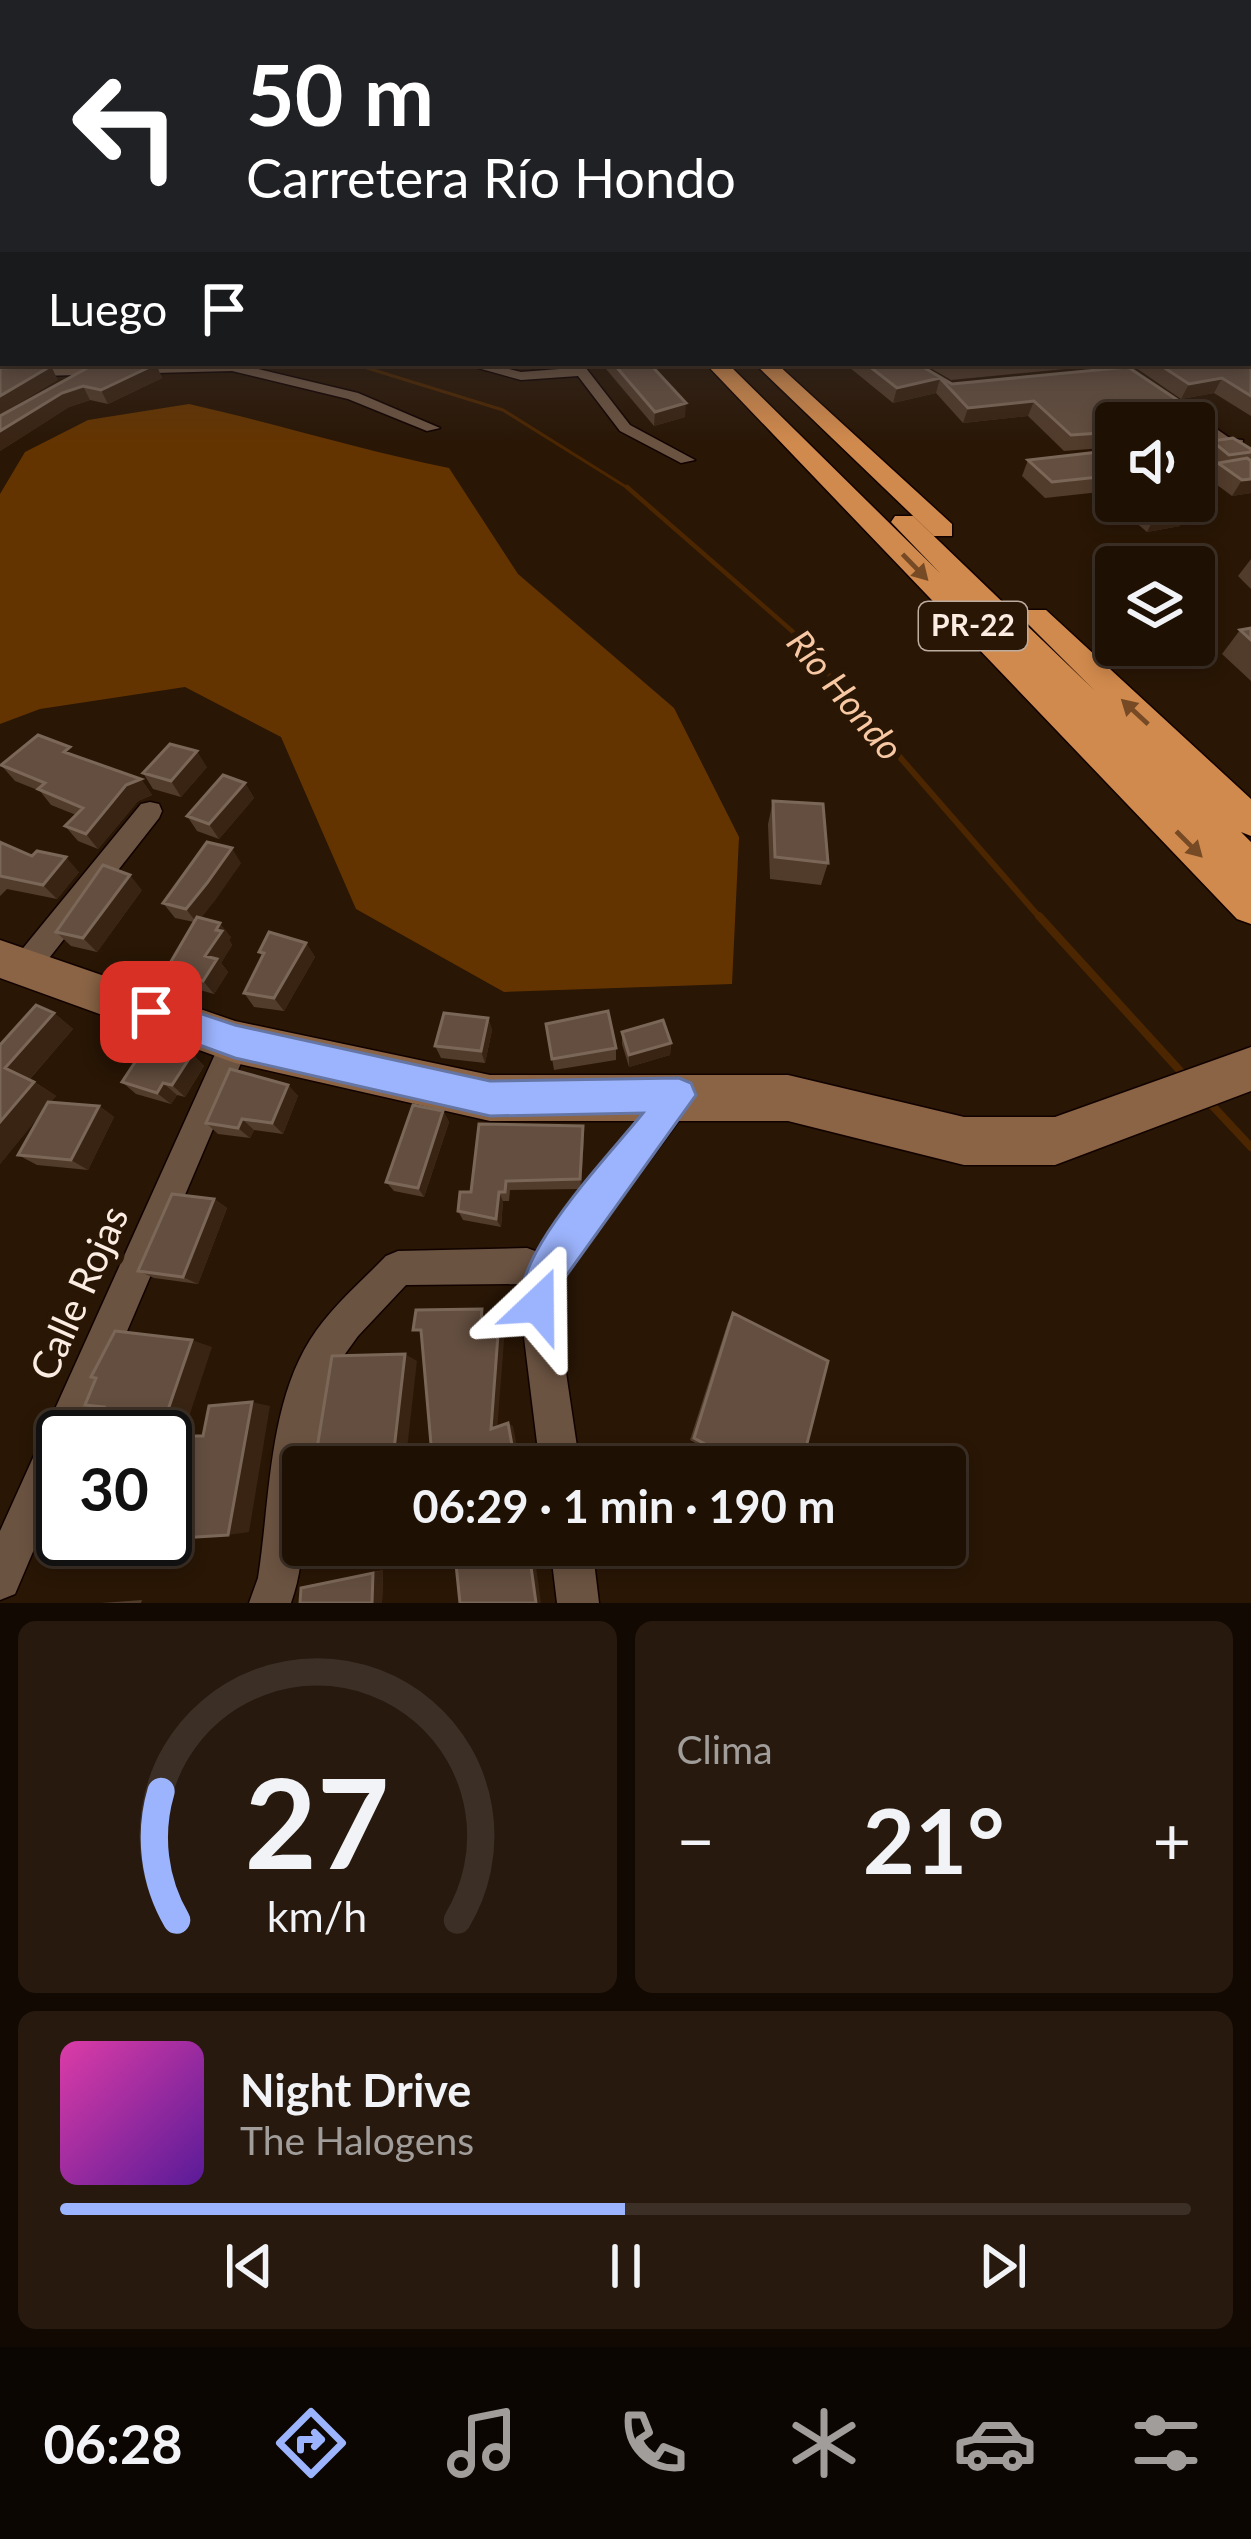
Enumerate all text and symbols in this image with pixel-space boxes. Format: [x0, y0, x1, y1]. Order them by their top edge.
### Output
text: 50 m [246, 43, 434, 144]
icon: left [48, 48, 204, 204]
text: Carretera Río Hondo [246, 145, 736, 210]
icon: arrive [191, 276, 257, 342]
text: Luego [48, 282, 167, 336]
map controls [1095, 402, 1215, 666]
button: sound [1095, 402, 1215, 522]
button: layers [1095, 546, 1215, 666]
one-way arrow [900, 552, 928, 581]
road number: PR-22 [919, 602, 1027, 650]
water label: Río Hondo [779, 620, 913, 768]
one-way arrow [1121, 698, 1150, 726]
one-way arrow [1175, 830, 1203, 858]
pin [100, 961, 202, 1063]
icon: arrive [118, 979, 184, 1045]
street label: Calle Rojas [19, 1199, 137, 1387]
position arrow [475, 1242, 601, 1368]
speed limit sign: 30 [36, 1410, 192, 1566]
text: 06:29 · 1 min · 190 m [413, 1479, 835, 1533]
text: Clima [677, 1726, 773, 1772]
text: 27 [245, 1746, 390, 1896]
text: 21° [863, 1785, 1005, 1893]
text: − [677, 1800, 715, 1879]
text: + [1153, 1800, 1191, 1879]
text: km/h [267, 1890, 367, 1941]
text: Night Drive [240, 2063, 471, 2117]
text: The Halogens [240, 2117, 474, 2163]
icon: previous [216, 2233, 282, 2299]
icon: pause [593, 2233, 659, 2299]
icon: next [970, 2233, 1036, 2299]
icon: directions [269, 2401, 353, 2485]
icon: music [440, 2401, 524, 2485]
icon: phone [611, 2401, 695, 2485]
icon: climate [782, 2401, 866, 2485]
icon: car [953, 2401, 1037, 2485]
icon: filters [1124, 2401, 1208, 2485]
text: 06:28 [43, 2411, 183, 2476]

